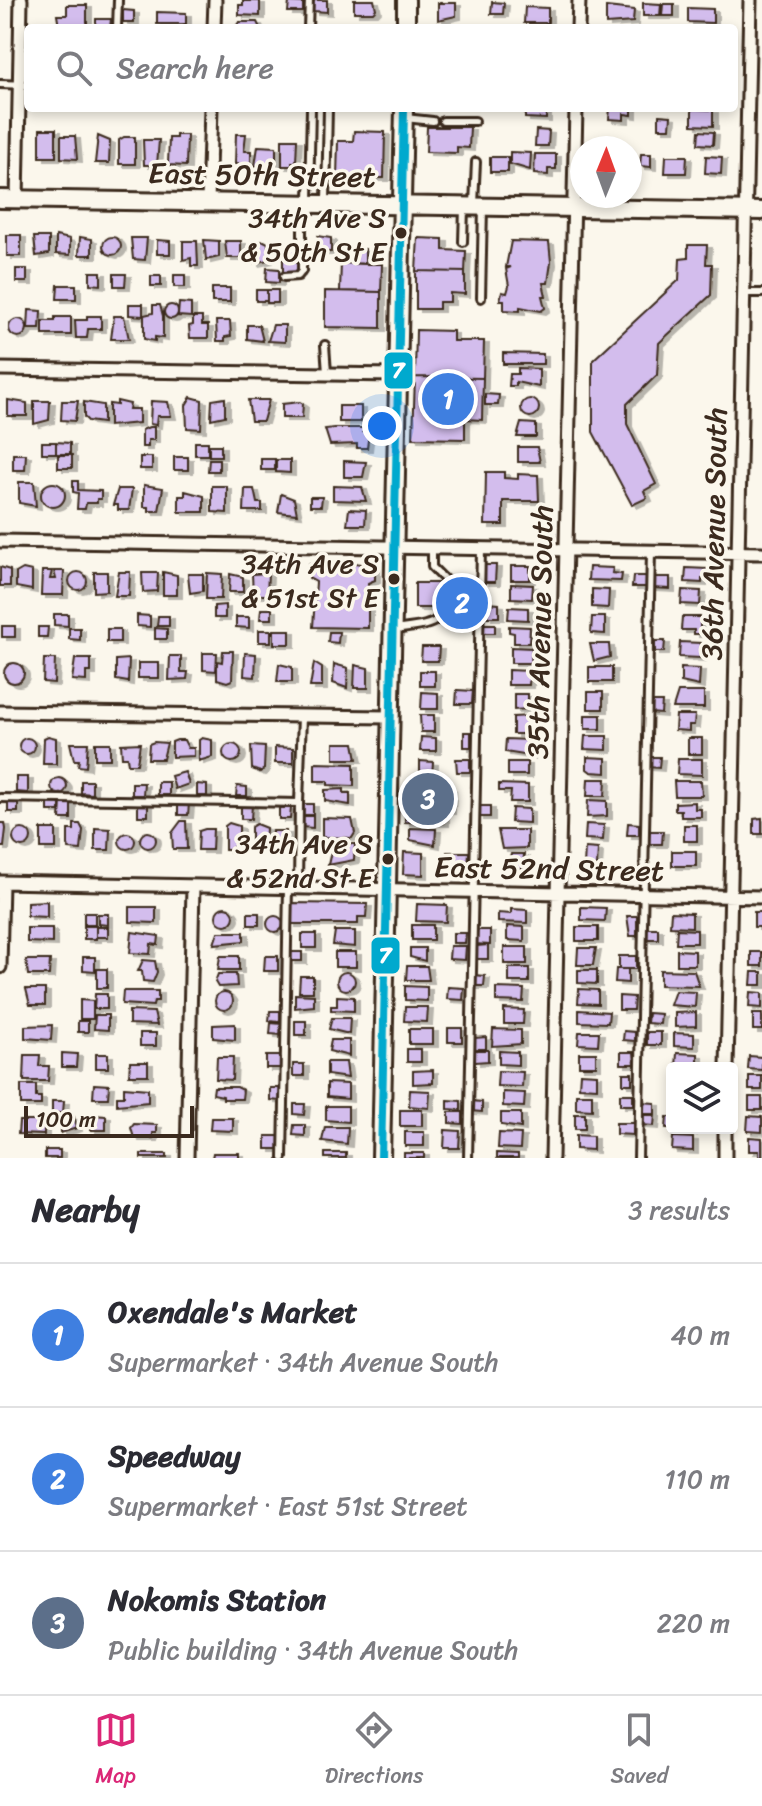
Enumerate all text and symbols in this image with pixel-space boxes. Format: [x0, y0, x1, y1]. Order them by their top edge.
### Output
search box [24, 24, 738, 112]
text: Search here [116, 41, 274, 95]
icon: search [52, 46, 96, 90]
north arrow [570, 136, 642, 208]
street label: East 50th Street [148, 146, 376, 204]
place label: 34th Ave S & 50th St E [240, 193, 387, 276]
marker: 34th Ave S & 50th St E [393, 225, 409, 241]
line badge: 7 [383, 351, 414, 390]
text: 7 [392, 351, 407, 390]
pin: 1 [422, 369, 474, 429]
your location [362, 406, 402, 446]
street label: 36th Avenue South [685, 407, 743, 661]
street label: 35th Avenue South [511, 505, 569, 759]
place label: 34th Ave S & 51st St E [241, 539, 380, 622]
marker: 34th Ave S & 51st St E [386, 571, 402, 587]
pin: 2 [436, 573, 488, 633]
pin: 3 [402, 769, 454, 829]
place label: 34th Ave S & 52nd St E [226, 819, 374, 902]
street label: East 52nd Street [433, 840, 665, 898]
marker: 34th Ave S & 52nd St E [380, 851, 396, 867]
line badge: 7 [370, 936, 401, 975]
text: 7 [379, 936, 394, 975]
map controls [666, 1062, 738, 1134]
button: layers [666, 1062, 738, 1134]
text: 100 m [36, 1100, 96, 1139]
scale bar [24, 1102, 194, 1138]
text: Nearby [32, 1180, 140, 1240]
text: 3 results [628, 1187, 730, 1233]
text: Oxendale's Market [108, 1285, 357, 1339]
text: 1 [52, 1312, 64, 1358]
text: 40 m [671, 1312, 730, 1358]
text: Supermarket · 34th Avenue South [108, 1339, 498, 1385]
text: Speedway [108, 1429, 241, 1483]
text: 2 [50, 1456, 66, 1502]
text: 110 m [665, 1456, 730, 1502]
text: Supermarket · East 51st Street [108, 1483, 468, 1529]
text: Nokomis Station [108, 1573, 326, 1627]
text: 3 [51, 1600, 65, 1646]
text: 220 m [657, 1600, 730, 1646]
text: Public building · 34th Avenue South [108, 1627, 518, 1673]
tab: Map [94, 1708, 138, 1795]
tab: Directions [325, 1708, 423, 1795]
tab: Saved [610, 1708, 668, 1795]

